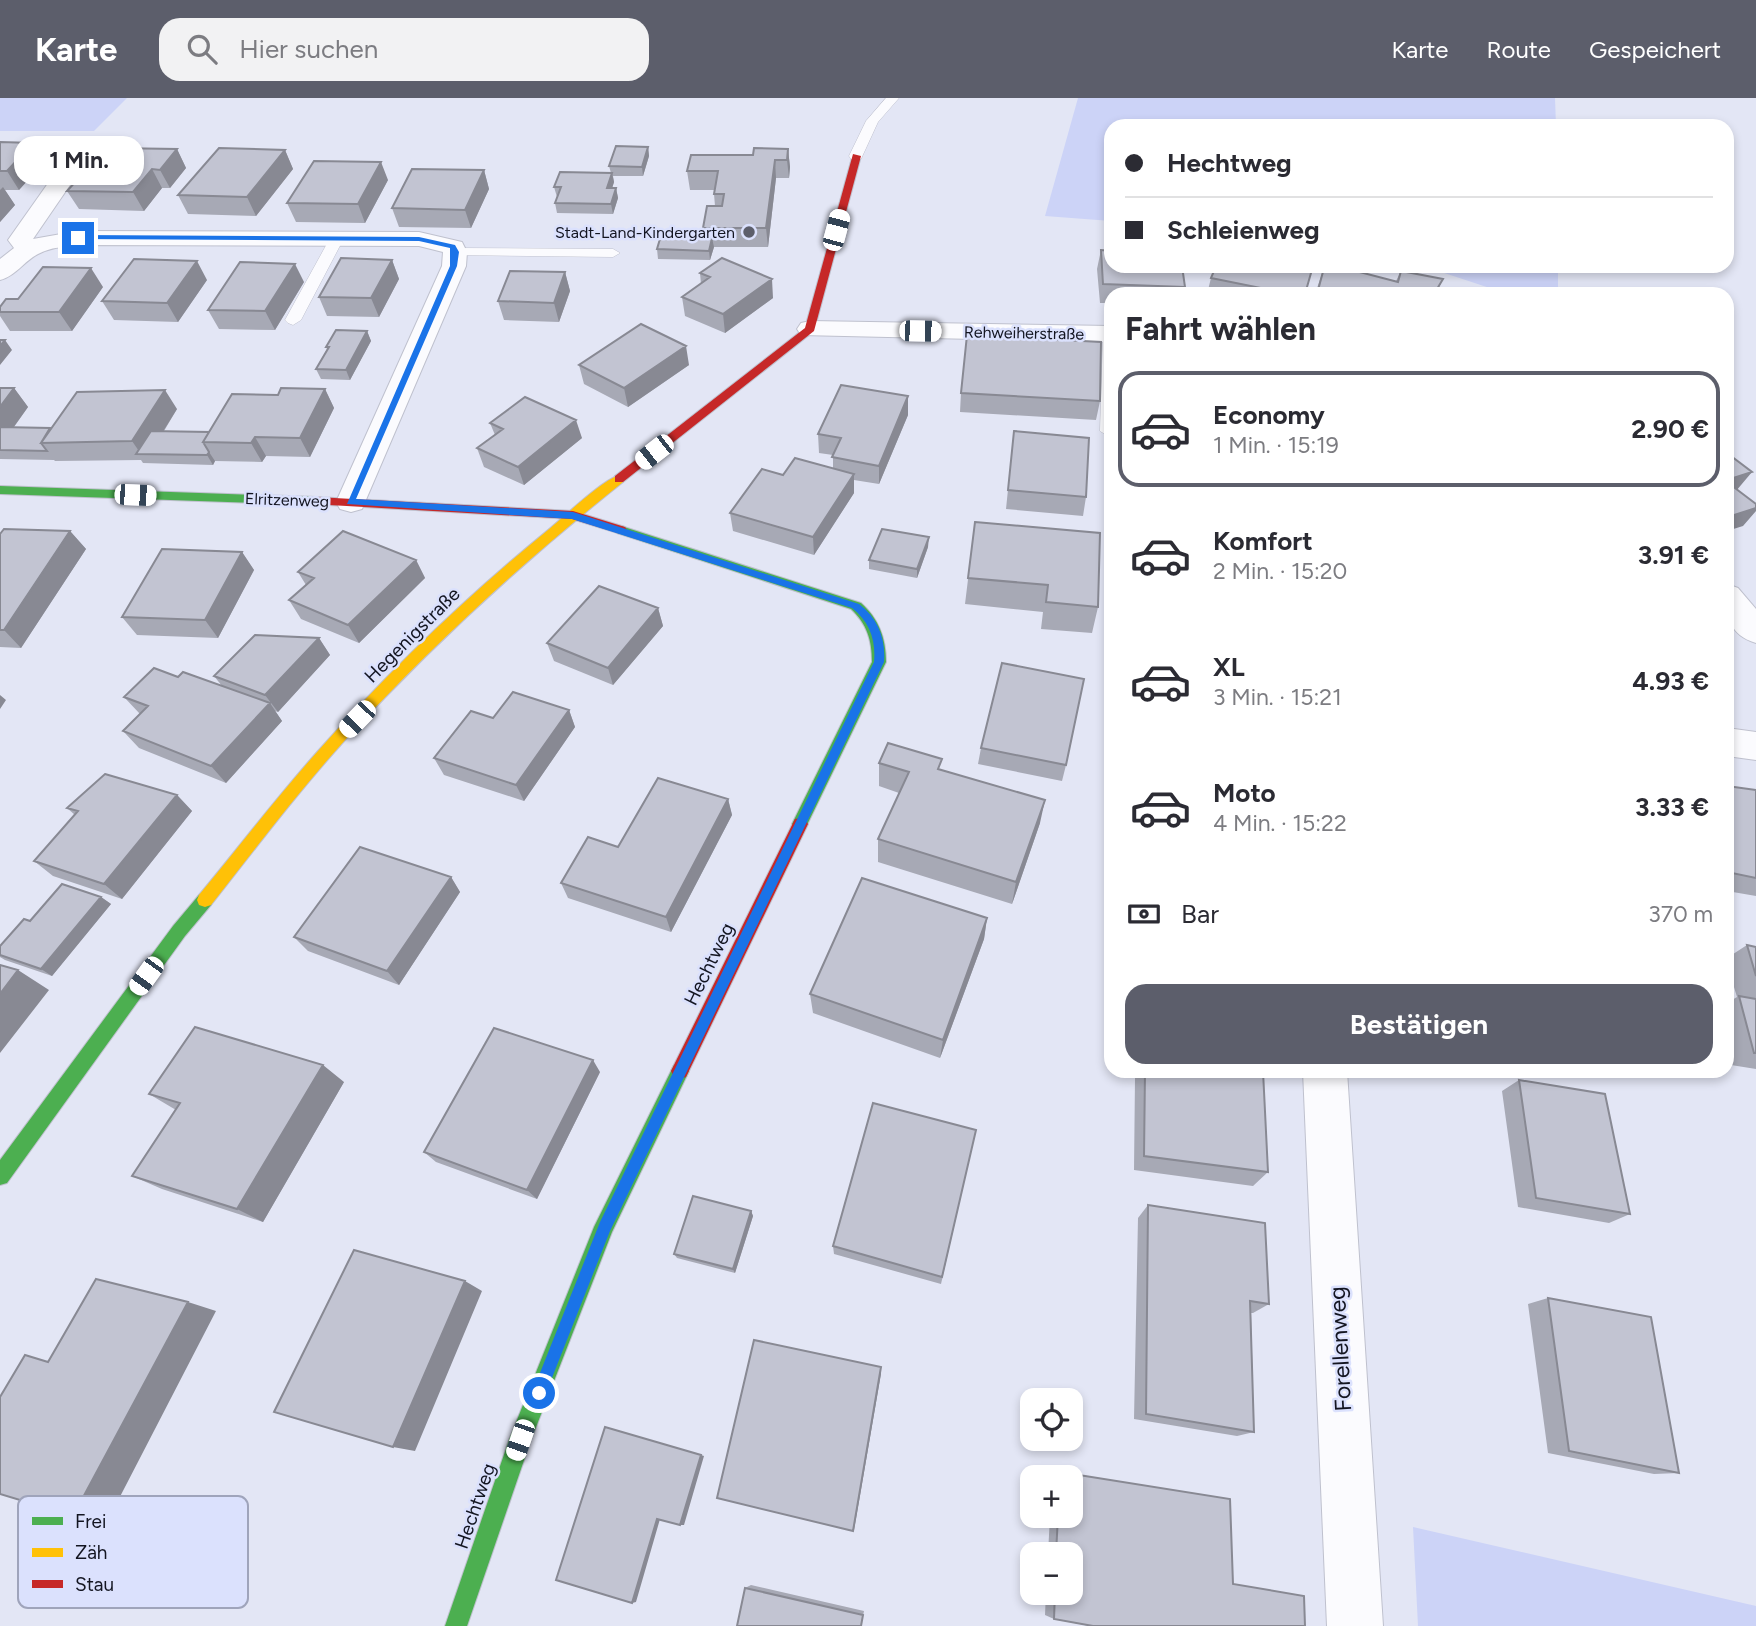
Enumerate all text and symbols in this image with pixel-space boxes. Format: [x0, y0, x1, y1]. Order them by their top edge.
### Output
search box [159, 18, 649, 81]
text: Karte [35, 30, 117, 69]
icon: search [183, 30, 221, 68]
text: Hier suchen [239, 33, 378, 65]
text: Karte [1392, 35, 1448, 64]
text: Route [1486, 35, 1551, 64]
text: Gespeichert [1589, 35, 1721, 64]
callout: 1 Min. [13, 136, 143, 186]
text: 1 Min. [49, 146, 109, 174]
text: Hechtweg [1167, 147, 1292, 179]
car [821, 207, 852, 253]
text: Schleienweg [1167, 214, 1320, 246]
route end [62, 222, 94, 254]
place label: Stadt-Land-Kindergarten [555, 223, 735, 242]
marker: Stadt-Land-Kindergarten [741, 224, 757, 240]
text: Fahrt wählen [1125, 310, 1316, 348]
car [899, 320, 942, 342]
street label: Rehweiherstraße [964, 322, 1085, 344]
icon: car [1129, 398, 1192, 461]
text: Economy [1213, 399, 1325, 431]
text: 2.90 € [1631, 413, 1709, 445]
car [631, 431, 678, 473]
text: 1 Min. · 15:19 [1213, 431, 1339, 459]
car [114, 484, 157, 506]
street label: Elritzenweg [245, 489, 329, 511]
icon: car [1129, 524, 1192, 587]
text: Komfort [1213, 525, 1313, 557]
text: 3.91 € [1638, 539, 1709, 571]
text: 2 Min. · 15:20 [1213, 557, 1347, 585]
street label: Hegenigstraße [359, 582, 465, 688]
icon: car [1129, 650, 1192, 713]
text: XL [1213, 651, 1245, 683]
text: 4.93 € [1632, 665, 1709, 697]
text: 3 Min. · 15:21 [1213, 683, 1342, 711]
car [335, 697, 380, 741]
icon: car [1129, 776, 1192, 839]
text: Moto [1213, 777, 1276, 809]
text: 3.33 € [1635, 791, 1709, 823]
text: 4 Min. · 15:22 [1213, 809, 1347, 837]
icon: cash [1125, 895, 1163, 933]
text: Bar [1181, 898, 1219, 930]
text: 370 m [1648, 900, 1713, 928]
street label: Hechtweg [679, 919, 739, 1009]
car [126, 953, 167, 999]
button: Bestätigen [1125, 984, 1713, 1064]
street label: Forellenweg [1323, 1286, 1357, 1412]
route start [523, 1377, 555, 1409]
map controls [1020, 1388, 1083, 1605]
button: locate [1020, 1388, 1083, 1451]
car [504, 1417, 537, 1463]
street label: Hechtweg [450, 1460, 500, 1552]
button: + [1020, 1465, 1083, 1528]
legend [18, 1496, 248, 1608]
text: Frei [75, 1510, 106, 1533]
text: Zäh [75, 1541, 107, 1564]
button: − [1020, 1542, 1083, 1605]
text: Stau [75, 1573, 114, 1596]

